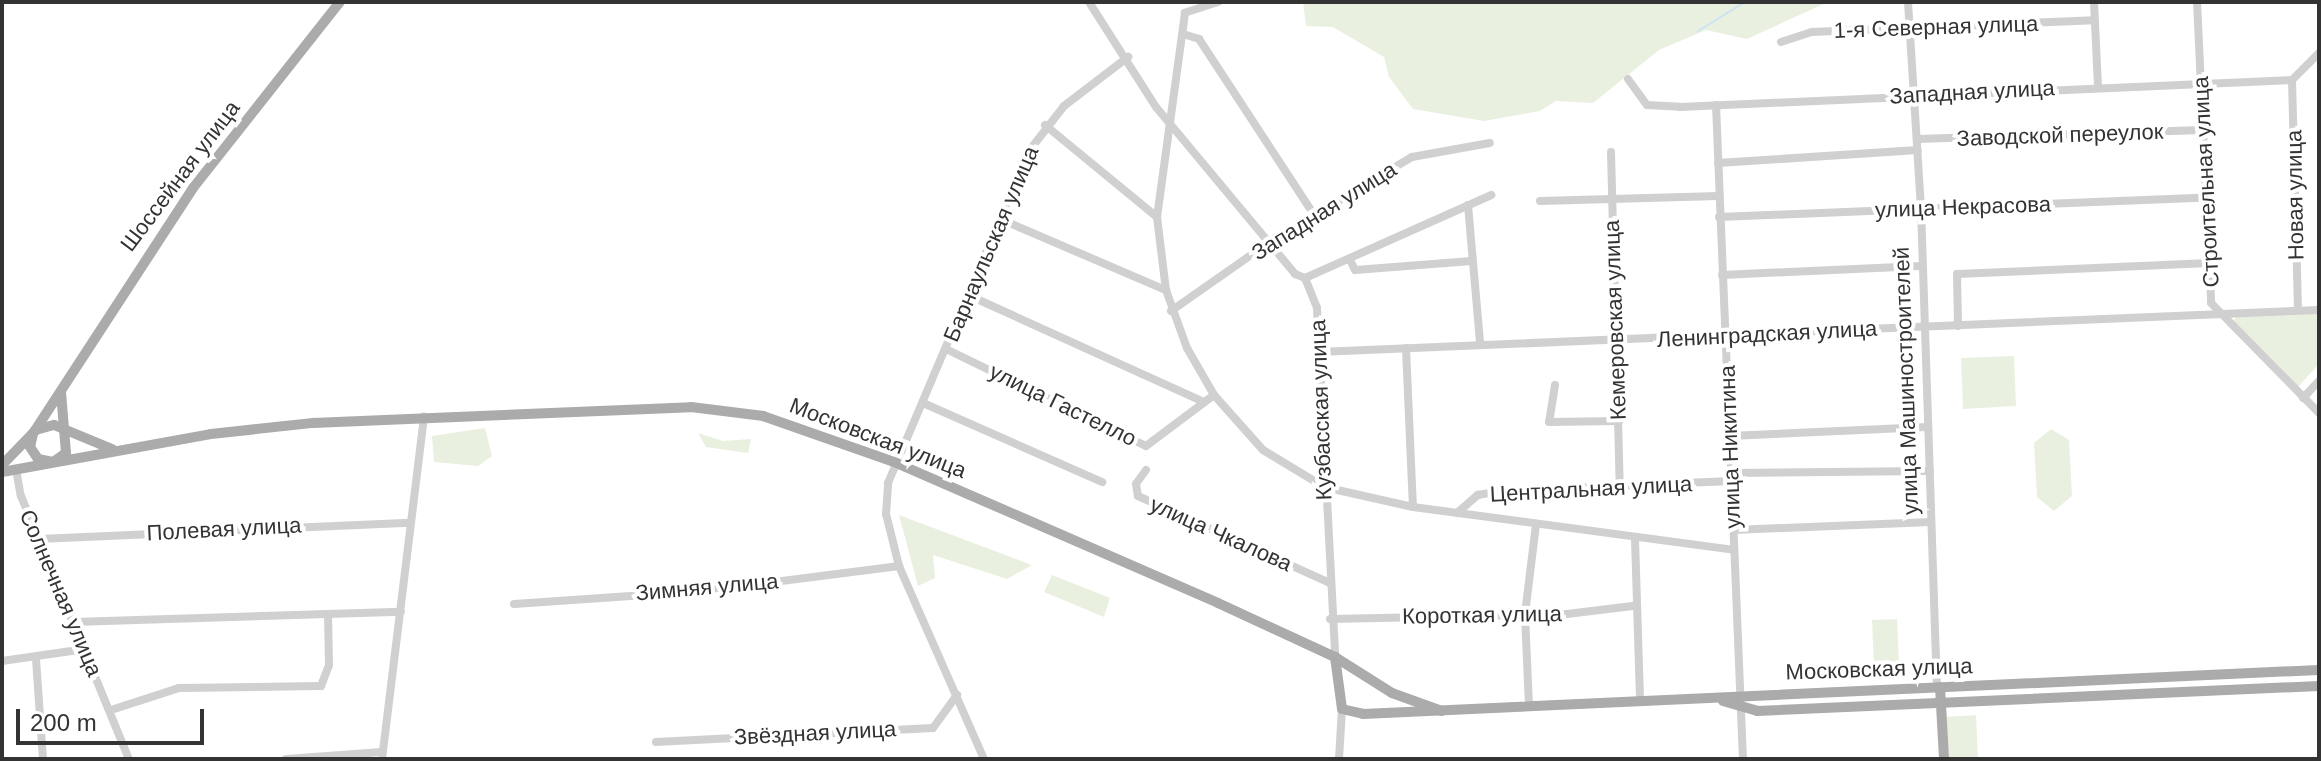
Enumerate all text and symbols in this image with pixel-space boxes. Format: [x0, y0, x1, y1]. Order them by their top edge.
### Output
street label: 1-я Северная улица [1833, 10, 2039, 44]
street label: Западная улица [1889, 74, 2055, 110]
street label: Строительная улица [2187, 76, 2225, 288]
street label: Шоссейная улица [115, 95, 245, 257]
street label: Заводской переулок [1956, 118, 2164, 152]
street label: Новая улица [2281, 130, 2309, 260]
street label: Барнаульская улица [938, 142, 1044, 346]
street label: Западная улица [1247, 156, 1401, 266]
street label: улица Некрасова [1875, 191, 2051, 223]
street label: Кемеровская улица [1598, 220, 1632, 420]
street label: улица Машиностроителей [1888, 246, 1924, 516]
street label: Ленинградская улица [1656, 315, 1878, 353]
street label: Кузбасская улица [1305, 319, 1337, 501]
street label: улица Гастелло [985, 358, 1141, 452]
street label: улица Никитина [1714, 365, 1746, 529]
street label: Московская улица [786, 392, 970, 484]
street label: Центральная улица [1489, 471, 1693, 507]
street label: улица Чкалова [1146, 491, 1296, 577]
street label: Солнечная улица [14, 506, 108, 680]
street label: Полевая улица [146, 512, 302, 546]
street label: Зимняя улица [634, 568, 780, 606]
street label: Короткая улица [1402, 600, 1562, 630]
street label: Московская улица [1785, 653, 1973, 685]
scale bar [20, 693, 208, 743]
text: 200 m [30, 709, 97, 736]
street label: Звёздная улица [733, 716, 897, 750]

